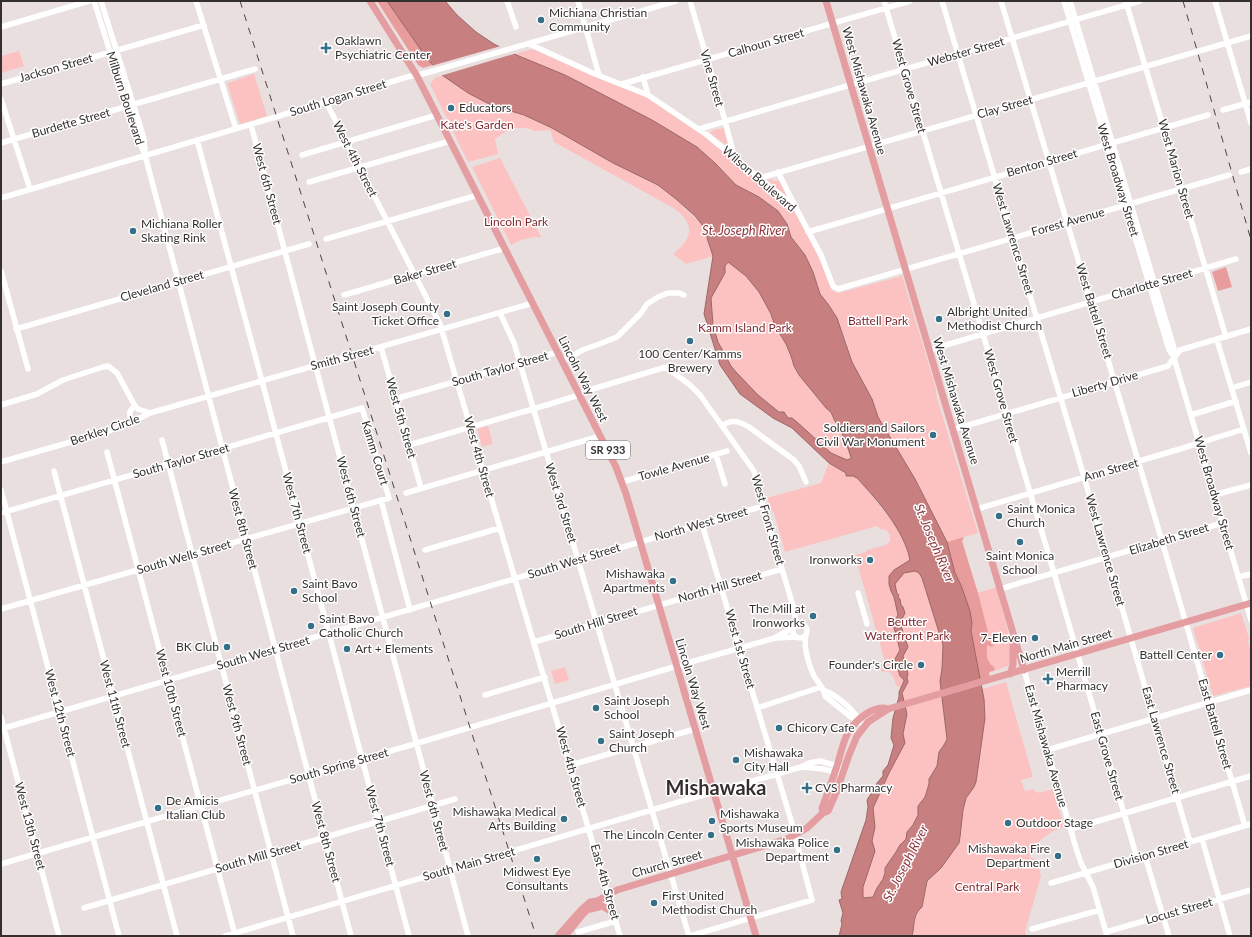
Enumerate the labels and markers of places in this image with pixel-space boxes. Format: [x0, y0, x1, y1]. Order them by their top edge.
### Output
place label: Michiana Christian Community [549, 5, 647, 34]
marker: Michiana Christian Community [536, 15, 546, 25]
place label: Oaklawn Psychiatric Center [335, 33, 431, 62]
marker: Oaklawn Psychiatric Center [320, 42, 332, 54]
place label: Educators [459, 100, 511, 115]
marker: Educators [446, 103, 456, 113]
place label: Michiana Roller Skating Rink [141, 216, 223, 245]
marker: Michiana Roller Skating Rink [128, 226, 138, 236]
place label: Saint Joseph County Ticket Office [332, 299, 440, 328]
place label: Albright United Methodist Church [947, 304, 1042, 333]
marker: Saint Joseph County Ticket Office [442, 309, 452, 319]
marker: Albright United Methodist Church [934, 314, 944, 324]
marker: 100 Center/Kamms Brewery [685, 336, 695, 346]
place label: 100 Center/Kamms Brewery [638, 346, 742, 375]
place label: Soldiers and Sailors Civil War Monument [816, 420, 926, 449]
marker: Soldiers and Sailors Civil War Monument [928, 430, 938, 440]
place label: Saint Monica Church [1007, 501, 1075, 530]
marker: Saint Monica Church [994, 511, 1004, 521]
marker: Saint Monica School [1015, 537, 1025, 547]
place label: Saint Monica School [986, 548, 1054, 577]
place label: Ironworks [809, 552, 862, 567]
marker: Ironworks [865, 555, 875, 565]
place label: Mishawaka Apartments [603, 566, 665, 595]
place label: Saint Bavo School [302, 576, 358, 605]
marker: Mishawaka Apartments [668, 576, 678, 586]
marker: Saint Bavo School [289, 586, 299, 596]
place label: The Mill at Ironworks [749, 601, 806, 630]
place label: Saint Bavo Catholic Church [319, 611, 403, 640]
marker: The Mill at Ironworks [808, 611, 818, 621]
marker: Saint Bavo Catholic Church [306, 621, 316, 631]
place label: 7-Eleven [981, 630, 1027, 645]
marker: 7-Eleven [1030, 633, 1040, 643]
place label: BK Club [176, 639, 219, 654]
place label: Art + Elements [355, 641, 433, 656]
marker: BK Club [222, 642, 232, 652]
marker: Art + Elements [342, 644, 352, 654]
place label: Battell Center [1139, 647, 1213, 662]
marker: Battell Center [1215, 650, 1225, 660]
place label: Founder's Circle [829, 657, 913, 672]
marker: Founder's Circle [916, 660, 926, 670]
place label: Merrill Pharmacy [1056, 664, 1109, 693]
marker: Merrill Pharmacy [1043, 674, 1053, 684]
place label: Saint Joseph School [604, 693, 670, 722]
marker: Saint Joseph School [591, 703, 601, 713]
place label: Chicory Cafe [787, 720, 855, 735]
marker: Chicory Cafe [774, 723, 784, 733]
place label: Saint Joseph Church [609, 726, 675, 755]
marker: Saint Joseph Church [596, 736, 606, 746]
place label: Mishawaka City Hall [744, 745, 803, 774]
marker: Mishawaka City Hall [731, 755, 741, 765]
place label: CVS Pharmacy [815, 780, 893, 795]
marker: CVS Pharmacy [802, 783, 812, 793]
place label: De Amicis Italian Club [166, 793, 225, 822]
marker: De Amicis Italian Club [153, 803, 163, 813]
place label: Mishawaka Medical Arts Building [452, 804, 556, 833]
place label: Mishawaka Sports Museum [720, 806, 803, 835]
marker: Mishawaka Medical Arts Building [559, 814, 569, 824]
place label: Outdoor Stage [1016, 815, 1093, 830]
marker: Mishawaka Sports Museum [707, 816, 717, 826]
marker: Outdoor Stage [1003, 818, 1013, 828]
place label: The Lincoln Center [603, 827, 704, 842]
marker: The Lincoln Center [706, 830, 716, 840]
place label: Mishawaka Police Department [735, 835, 830, 864]
place label: Mishawaka Fire Department [968, 841, 1051, 870]
marker: Mishawaka Police Department [832, 845, 842, 855]
marker: Mishawaka Fire Department [1053, 851, 1063, 861]
marker: Midwest Eye Consultants [532, 854, 542, 864]
place label: Midwest Eye Consultants [503, 864, 571, 893]
place label: First United Methodist Church [662, 888, 757, 917]
marker: First United Methodist Church [649, 898, 659, 908]

